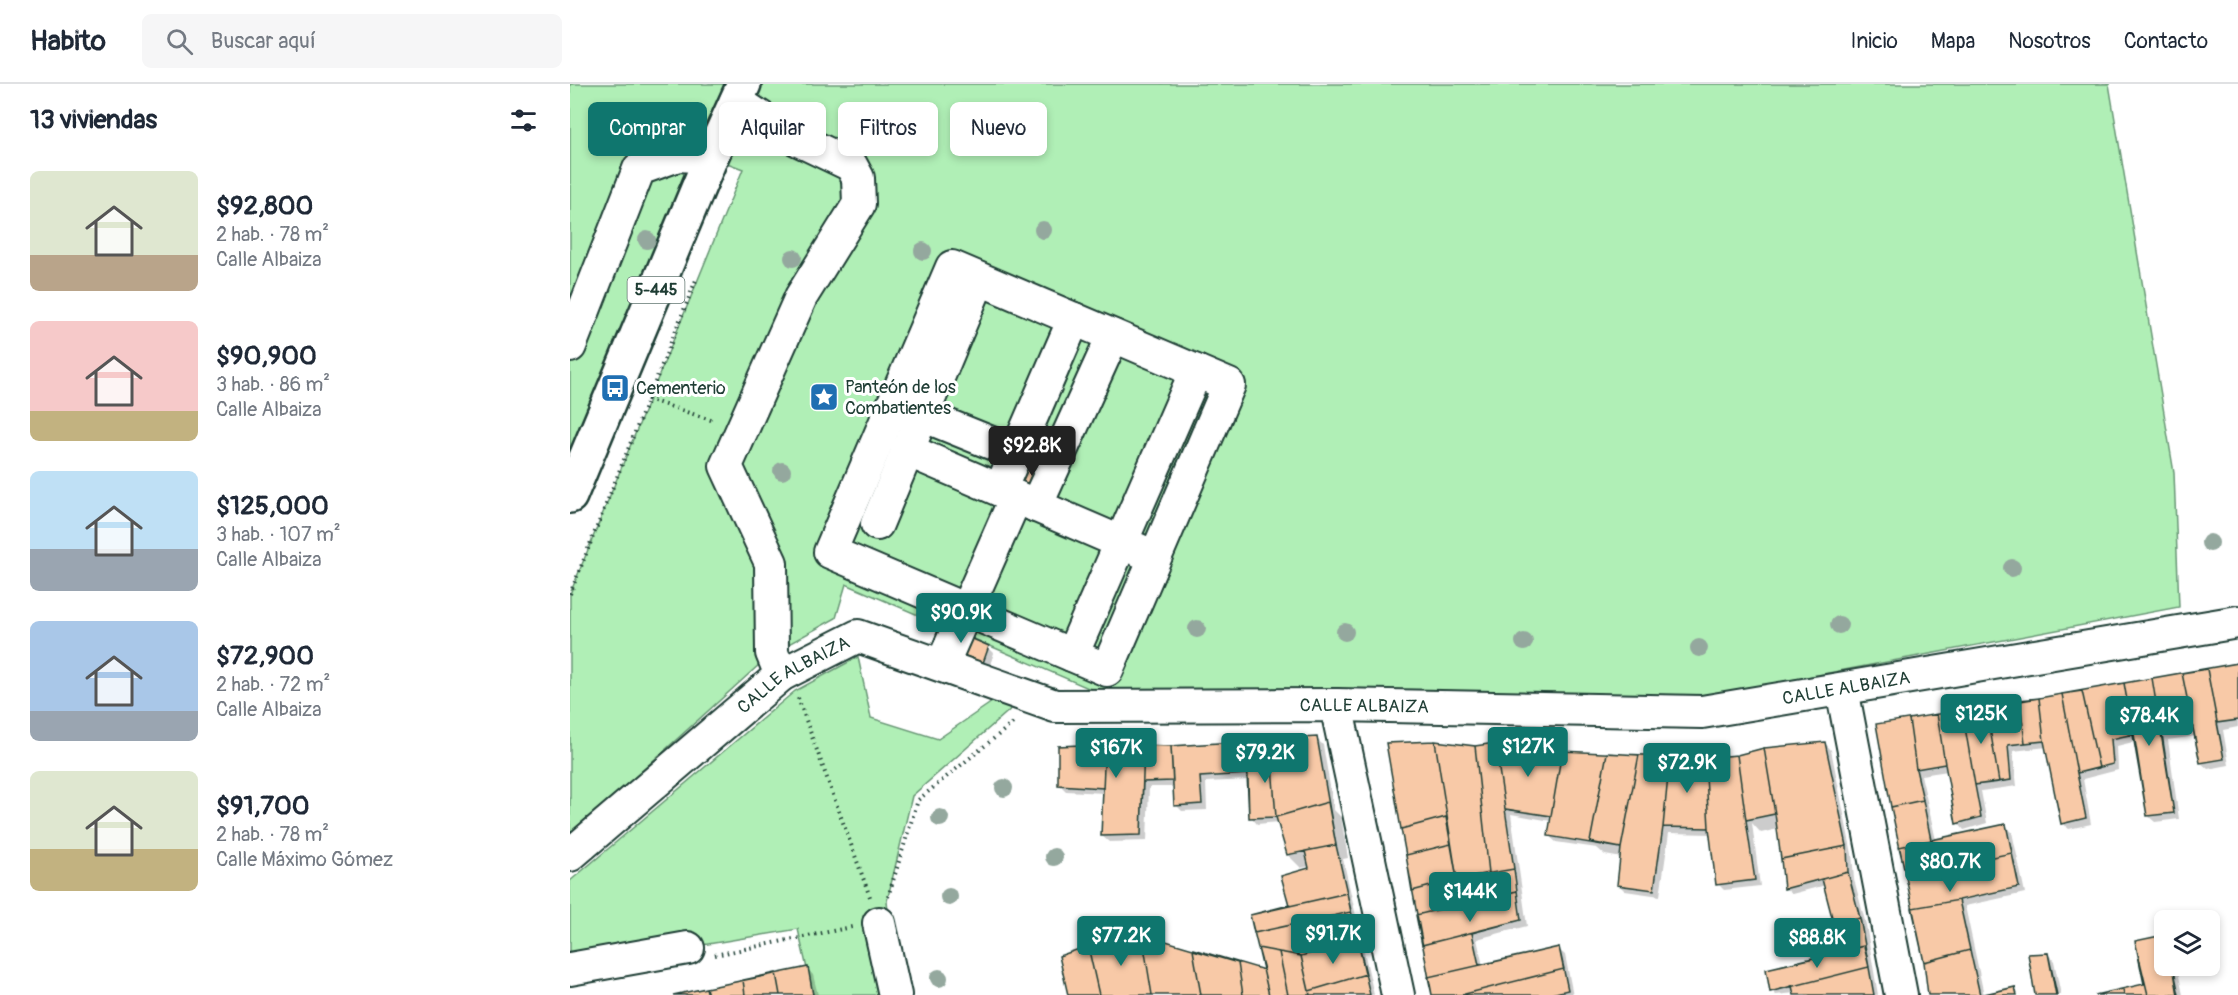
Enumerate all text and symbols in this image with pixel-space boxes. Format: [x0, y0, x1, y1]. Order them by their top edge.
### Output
search box [142, 14, 562, 68]
text: Habito [30, 24, 106, 59]
icon: search [163, 25, 196, 58]
text: Buscar aquí [211, 27, 316, 55]
text: Inicio [1851, 28, 1898, 55]
text: Mapa [1931, 28, 1975, 55]
text: Nosotros [2008, 28, 2091, 55]
text: Contacto [2124, 28, 2208, 55]
chip: Comprar [588, 102, 707, 156]
chip: Alquilar [719, 102, 826, 156]
chip: Filtros [838, 102, 938, 156]
chip: Nuevo [950, 102, 1047, 156]
text: 13 viviendas [30, 104, 157, 136]
icon: filters [507, 104, 540, 137]
text: $92,800 [216, 190, 313, 222]
icon: home [78, 195, 150, 267]
text: 2 hab. · 78 m² [216, 222, 329, 247]
text: Calle Albaiza [216, 247, 322, 272]
road number: 5-445 [628, 277, 685, 303]
text: $90,900 [216, 340, 317, 372]
icon: home [78, 345, 150, 417]
text: 3 hab. · 86 m² [216, 372, 330, 397]
bus stop icon: Cementerio [599, 372, 631, 404]
place label: Panteón de los Combatientes [845, 376, 956, 420]
place label: Cementerio [636, 377, 726, 400]
place icon: Panteón de los Combatientes [808, 381, 840, 413]
text: Calle Albaiza [216, 397, 322, 422]
pin: $92.8K [983, 426, 1081, 477]
text: $92.8K [1003, 433, 1061, 458]
text: $125,000 [216, 490, 329, 522]
icon: home [78, 495, 150, 567]
text: 3 hab. · 107 m² [216, 522, 341, 547]
text: Calle Albaiza [216, 547, 322, 572]
pin: $90.9K [912, 593, 1010, 644]
text: $90.9K [930, 600, 992, 625]
street label: CALLE ALBAIZA [733, 631, 854, 719]
text: $72,900 [216, 640, 314, 672]
icon: home [78, 645, 150, 717]
street label: CALLE ALBAIZA [1781, 666, 1912, 710]
text: 2 hab. · 72 m² [216, 672, 330, 697]
street label: CALLE ALBAIZA [1300, 693, 1429, 718]
pin: $125K [1939, 694, 2023, 745]
pin: $78.4K [2100, 696, 2198, 747]
text: Calle Albaiza [216, 697, 322, 722]
text: $125K [1955, 701, 2007, 726]
text: $78.4K [2119, 703, 2179, 728]
pin: $127K [1486, 727, 1570, 778]
pin: $167K [1074, 728, 1158, 779]
pin: $79.2K [1216, 733, 1314, 784]
text: $127K [1502, 734, 1554, 759]
text: $167K [1090, 735, 1142, 760]
text: $79.2K [1235, 740, 1295, 765]
pin: $72.9K [1638, 743, 1736, 794]
text: $72.9K [1657, 750, 1717, 775]
text: $91,700 [216, 790, 310, 822]
icon: home [78, 795, 150, 867]
text: 2 hab. · 78 m² [216, 822, 329, 847]
pin: $80.7K [1901, 842, 1999, 893]
text: Calle Máximo Gómez [216, 847, 393, 872]
text: $80.7K [1919, 849, 1981, 874]
pin: $144K [1428, 872, 1512, 923]
text: $144K [1443, 879, 1497, 904]
map controls [2154, 910, 2220, 976]
button: layers [2154, 910, 2220, 976]
pin: $91.7K [1284, 914, 1382, 965]
pin: $77.2K [1072, 916, 1170, 967]
pin: $88.8K [1768, 918, 1866, 969]
text: $91.7K [1305, 921, 1361, 946]
text: $77.2K [1091, 923, 1151, 948]
text: $88.8K [1788, 925, 1846, 950]

